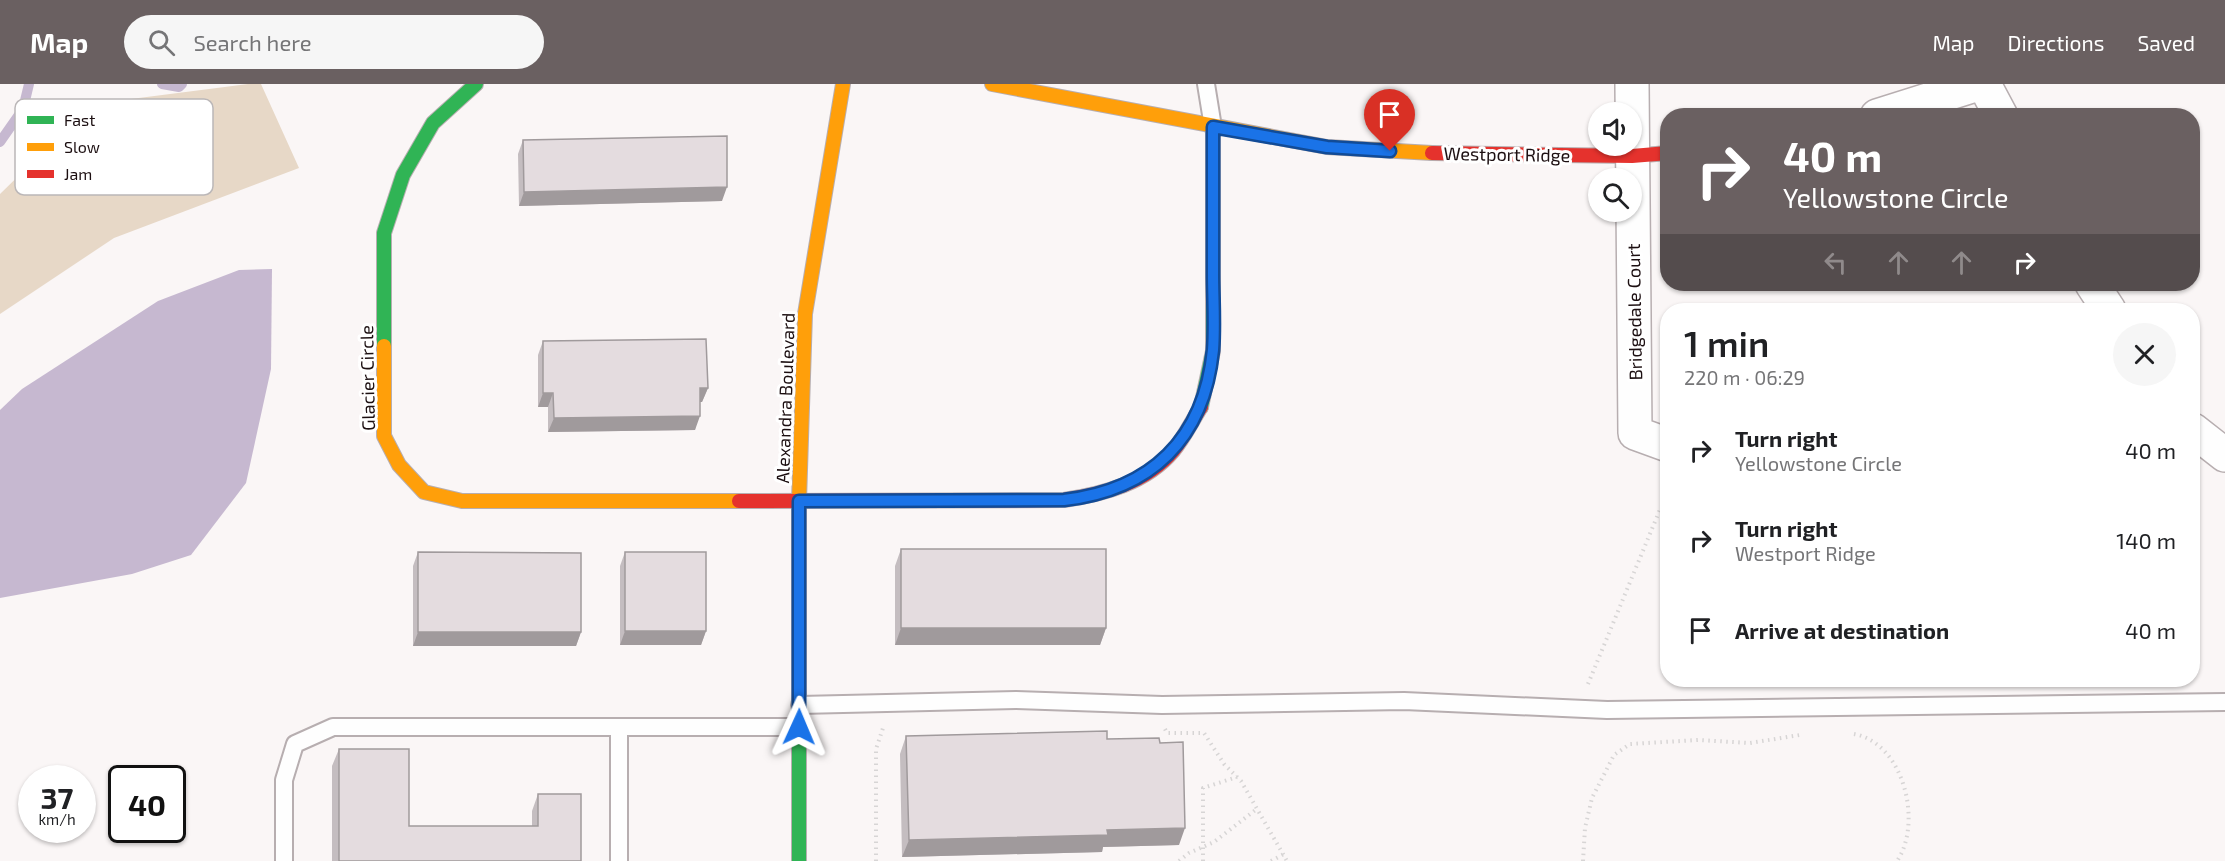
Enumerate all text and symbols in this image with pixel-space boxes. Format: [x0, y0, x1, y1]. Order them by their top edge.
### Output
search box [124, 15, 544, 69]
text: Map [30, 25, 88, 59]
icon: search [145, 26, 178, 59]
text: Search here [193, 29, 312, 55]
text: Map [1932, 30, 1975, 55]
text: Directions [2008, 30, 2104, 55]
text: Saved [2137, 30, 2195, 55]
pin [1364, 89, 1415, 151]
icon: arrive [1373, 98, 1406, 131]
legend [15, 99, 213, 195]
map controls [1588, 102, 1642, 222]
button: sound [1588, 102, 1642, 156]
text: Fast [64, 110, 95, 129]
text: 40 m [1783, 130, 1882, 180]
icon: right [1684, 132, 1762, 210]
text: Slow [64, 137, 100, 156]
street label: Westport Ridge [1443, 142, 1571, 166]
text: Jam [64, 164, 92, 183]
button: search [1588, 168, 1642, 222]
text: Yellowstone Circle [1783, 181, 2008, 213]
street label: Bridgedale Court [1622, 243, 1646, 381]
icon: left [1819, 246, 1852, 279]
icon: ahead [1882, 246, 1915, 279]
icon: ahead [1945, 246, 1978, 279]
icon: right [2008, 246, 2041, 279]
street label: Alexandra Boulevard [771, 312, 799, 484]
text: 1 min [1684, 321, 1769, 364]
button: close [2113, 323, 2176, 386]
street label: Glacier Circle [355, 325, 379, 431]
text: 220 m · 06:29 [1684, 365, 1805, 389]
text: Turn right [1735, 425, 1837, 451]
icon: right [1684, 434, 1717, 467]
text: 40 m [2125, 437, 2176, 463]
text: Yellowstone Circle [1735, 451, 1902, 475]
text: Turn right [1735, 515, 1837, 541]
icon: right [1684, 524, 1717, 557]
text: 140 m [2116, 527, 2176, 553]
text: Westport Ridge [1735, 541, 1876, 565]
icon: arrive [1684, 614, 1717, 647]
text: Arrive at destination [1735, 617, 1949, 643]
text: 40 m [2125, 617, 2176, 643]
position arrow [767, 695, 831, 759]
speed limit sign: 40 [108, 765, 186, 843]
text: 37 [41, 779, 73, 815]
text: km/h [38, 810, 76, 828]

